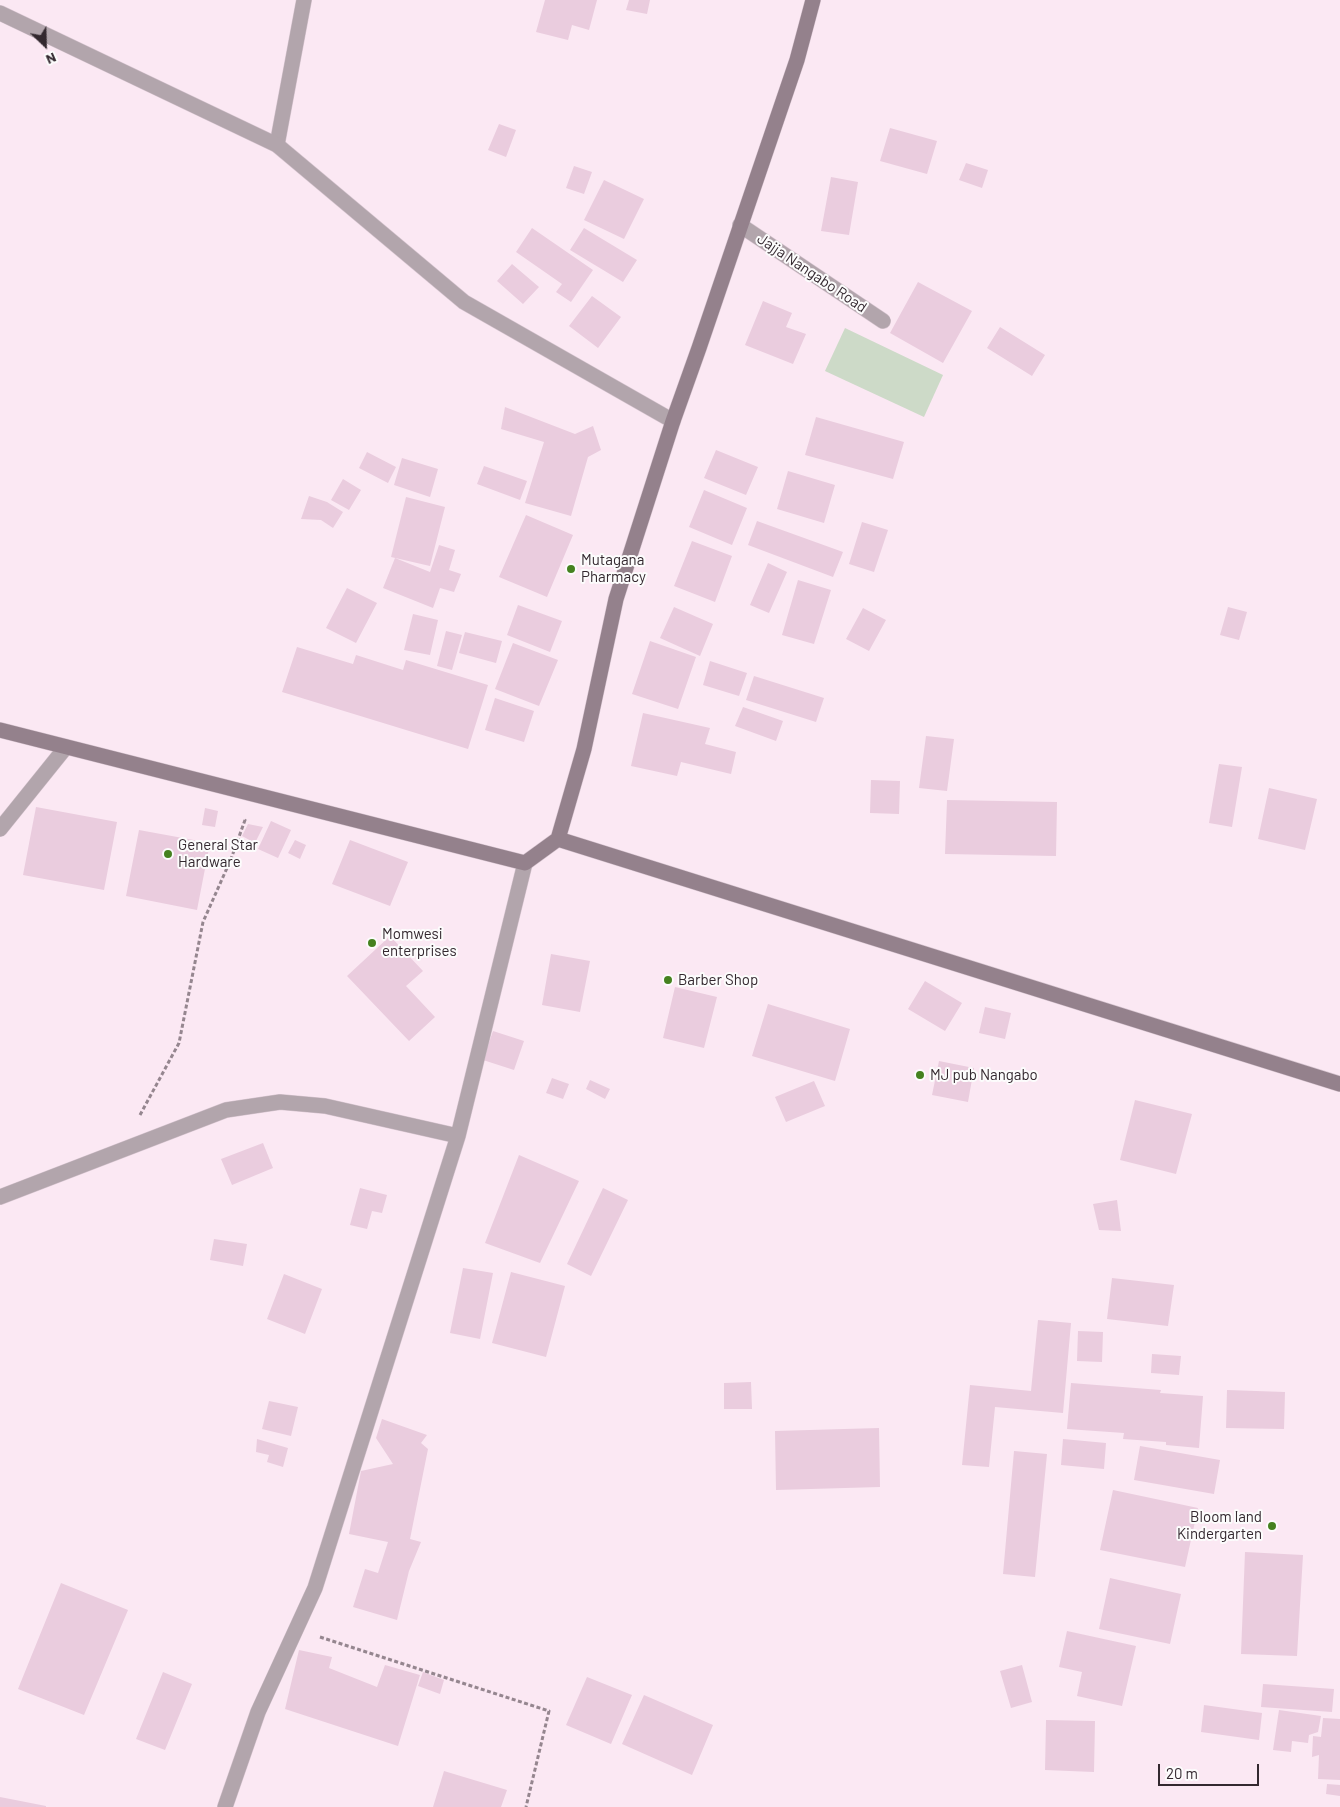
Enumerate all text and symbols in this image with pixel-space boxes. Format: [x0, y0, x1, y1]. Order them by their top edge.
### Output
north arrow [20, 20, 70, 70]
text: N [44, 50, 59, 69]
street label: Jajja Nangabo Road [754, 230, 870, 316]
place label: Mutagana Pharmacy [581, 551, 646, 586]
marker: Mutagana Pharmacy [565, 563, 577, 575]
place label: General Star Hardware [178, 836, 258, 871]
marker: General Star Hardware [162, 848, 174, 860]
place label: Momwesi enterprises [382, 925, 457, 960]
marker: Momwesi enterprises [366, 937, 378, 949]
place label: Barber Shop [678, 971, 758, 989]
marker: Barber Shop [662, 974, 674, 986]
place label: MJ pub Nangabo [930, 1066, 1038, 1084]
marker: MJ pub Nangabo [914, 1069, 926, 1081]
place label: Bloom land Kindergarten [1177, 1508, 1262, 1543]
marker: Bloom land Kindergarten [1266, 1520, 1278, 1532]
scale bar [1160, 1754, 1261, 1786]
text: 20 m [1166, 1764, 1198, 1782]

